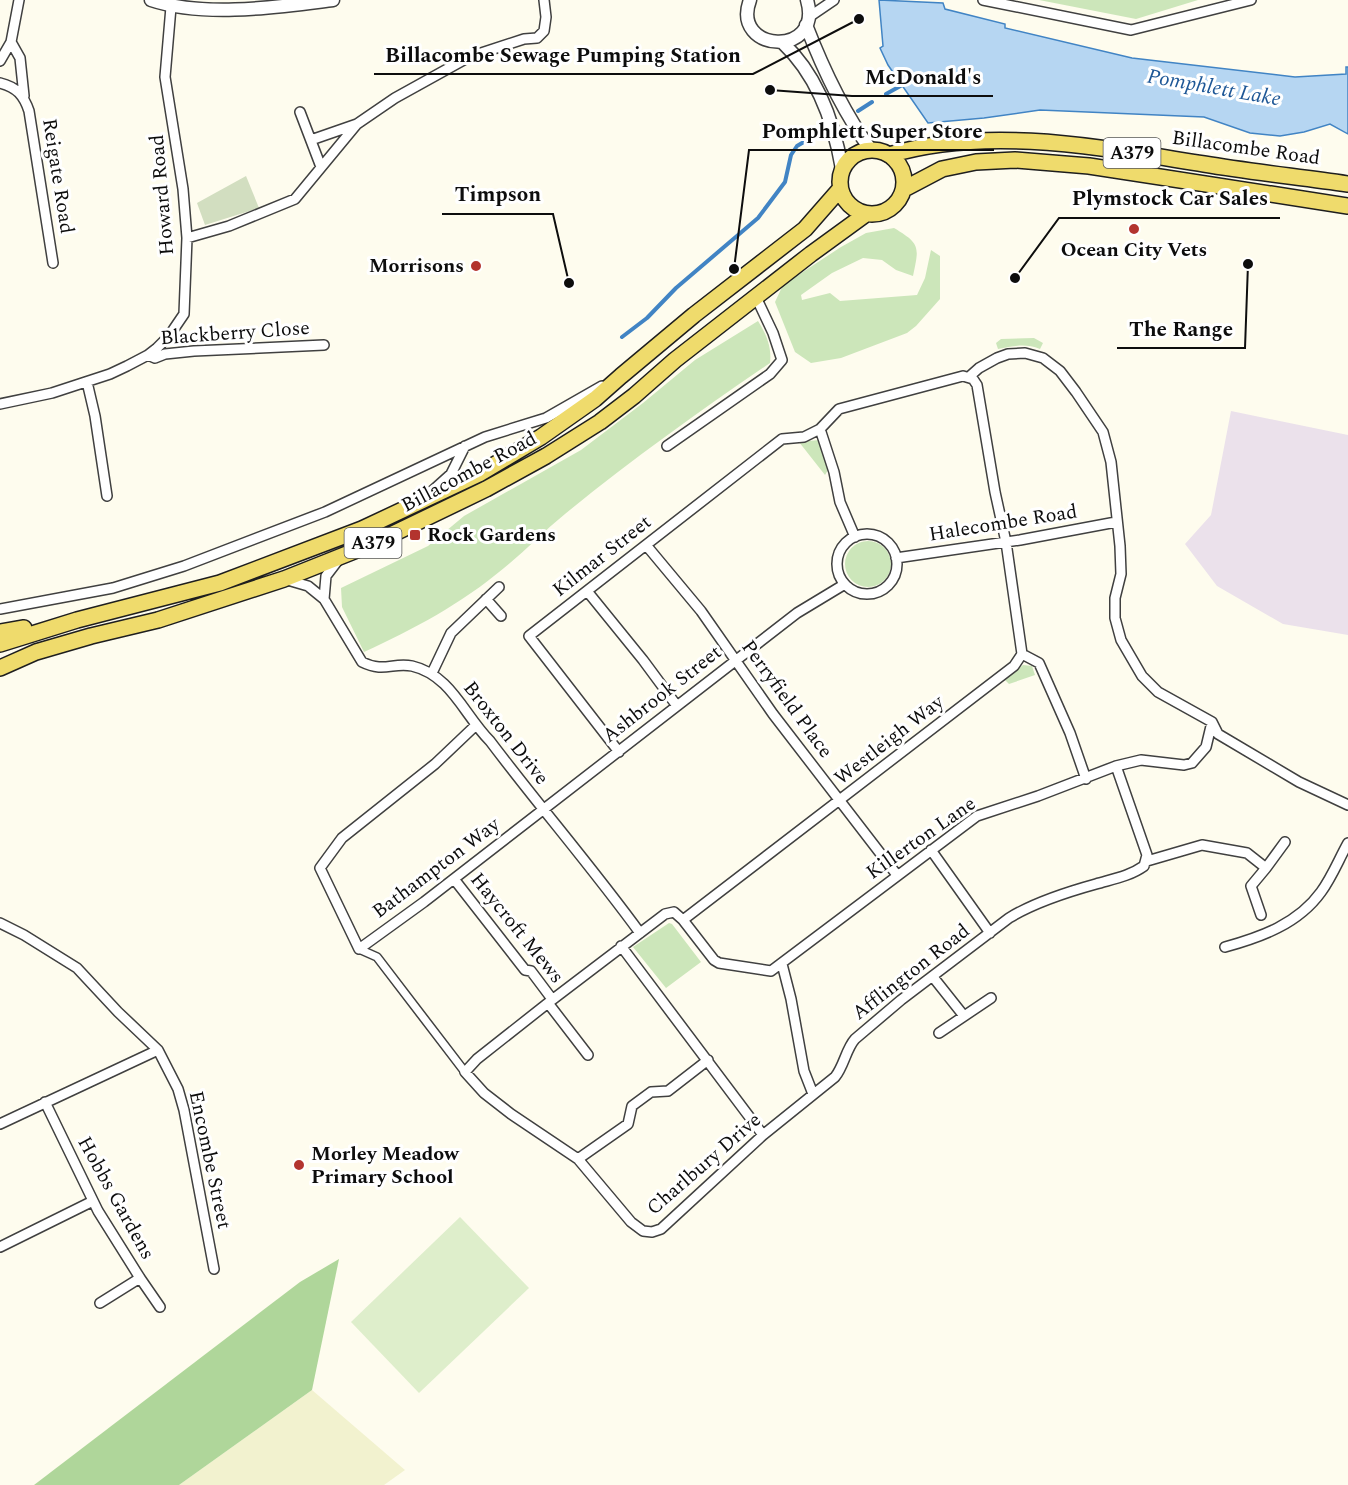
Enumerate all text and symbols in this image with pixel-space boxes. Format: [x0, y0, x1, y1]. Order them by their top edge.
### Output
callout: Billacombe Sewage Pumping Station [374, 35, 753, 74]
text: Billacombe Sewage Pumping Station [385, 40, 741, 72]
callout: McDonald's [852, 57, 993, 96]
water label: Pomphlett Lake [1145, 60, 1283, 116]
text: McDonald's [865, 62, 981, 94]
callout: Pomphlett Super Store [749, 111, 994, 150]
street label: Reigate Road [34, 116, 82, 236]
text: Pomphlett Super Store [761, 116, 983, 148]
street label: Billacombe Road [1170, 123, 1322, 173]
street label: Howard Road [142, 133, 182, 257]
road number: A379 [1104, 138, 1160, 168]
callout: Timpson [442, 175, 553, 214]
text: Timpson [455, 179, 541, 211]
callout: Plymstock Car Sales [1059, 179, 1280, 218]
text: Plymstock Car Sales [1072, 183, 1268, 215]
marker: Ocean City Vets [1127, 222, 1141, 236]
place label: Ocean City Vets [1061, 235, 1207, 265]
place label: Morrisons [369, 251, 464, 281]
marker: Morrisons [469, 259, 483, 273]
callout: The Range [1117, 309, 1245, 348]
street label: Blackberry Close [159, 313, 311, 353]
text: The Range [1129, 314, 1233, 346]
street label: Billacombe Road [396, 424, 542, 520]
street label: Halecombe Road [927, 496, 1079, 550]
street label: Kilmar Street [546, 508, 658, 604]
place label: Rock Gardens [427, 520, 556, 550]
road number: A379 [344, 528, 401, 558]
marker: Rock Gardens [408, 528, 422, 542]
street label: Perryfield Place [734, 634, 840, 764]
street label: Ashbrook Street [596, 638, 728, 750]
street label: Broxton Drive [456, 674, 556, 792]
street label: Westleigh Way [828, 687, 951, 792]
street label: Killerton Lane [860, 789, 982, 887]
street label: Bathampton Way [366, 809, 507, 926]
street label: Haycroft Mews [463, 866, 571, 990]
street label: Afflington Road [846, 916, 976, 1028]
street label: Encombe Street [181, 1088, 239, 1232]
street label: Charlbury Drive [640, 1106, 768, 1222]
street label: Hobbs Gardens [70, 1131, 162, 1265]
place label: Morley Meadow Primary School [311, 1139, 460, 1192]
marker: Morley Meadow Primary School [292, 1158, 306, 1172]

